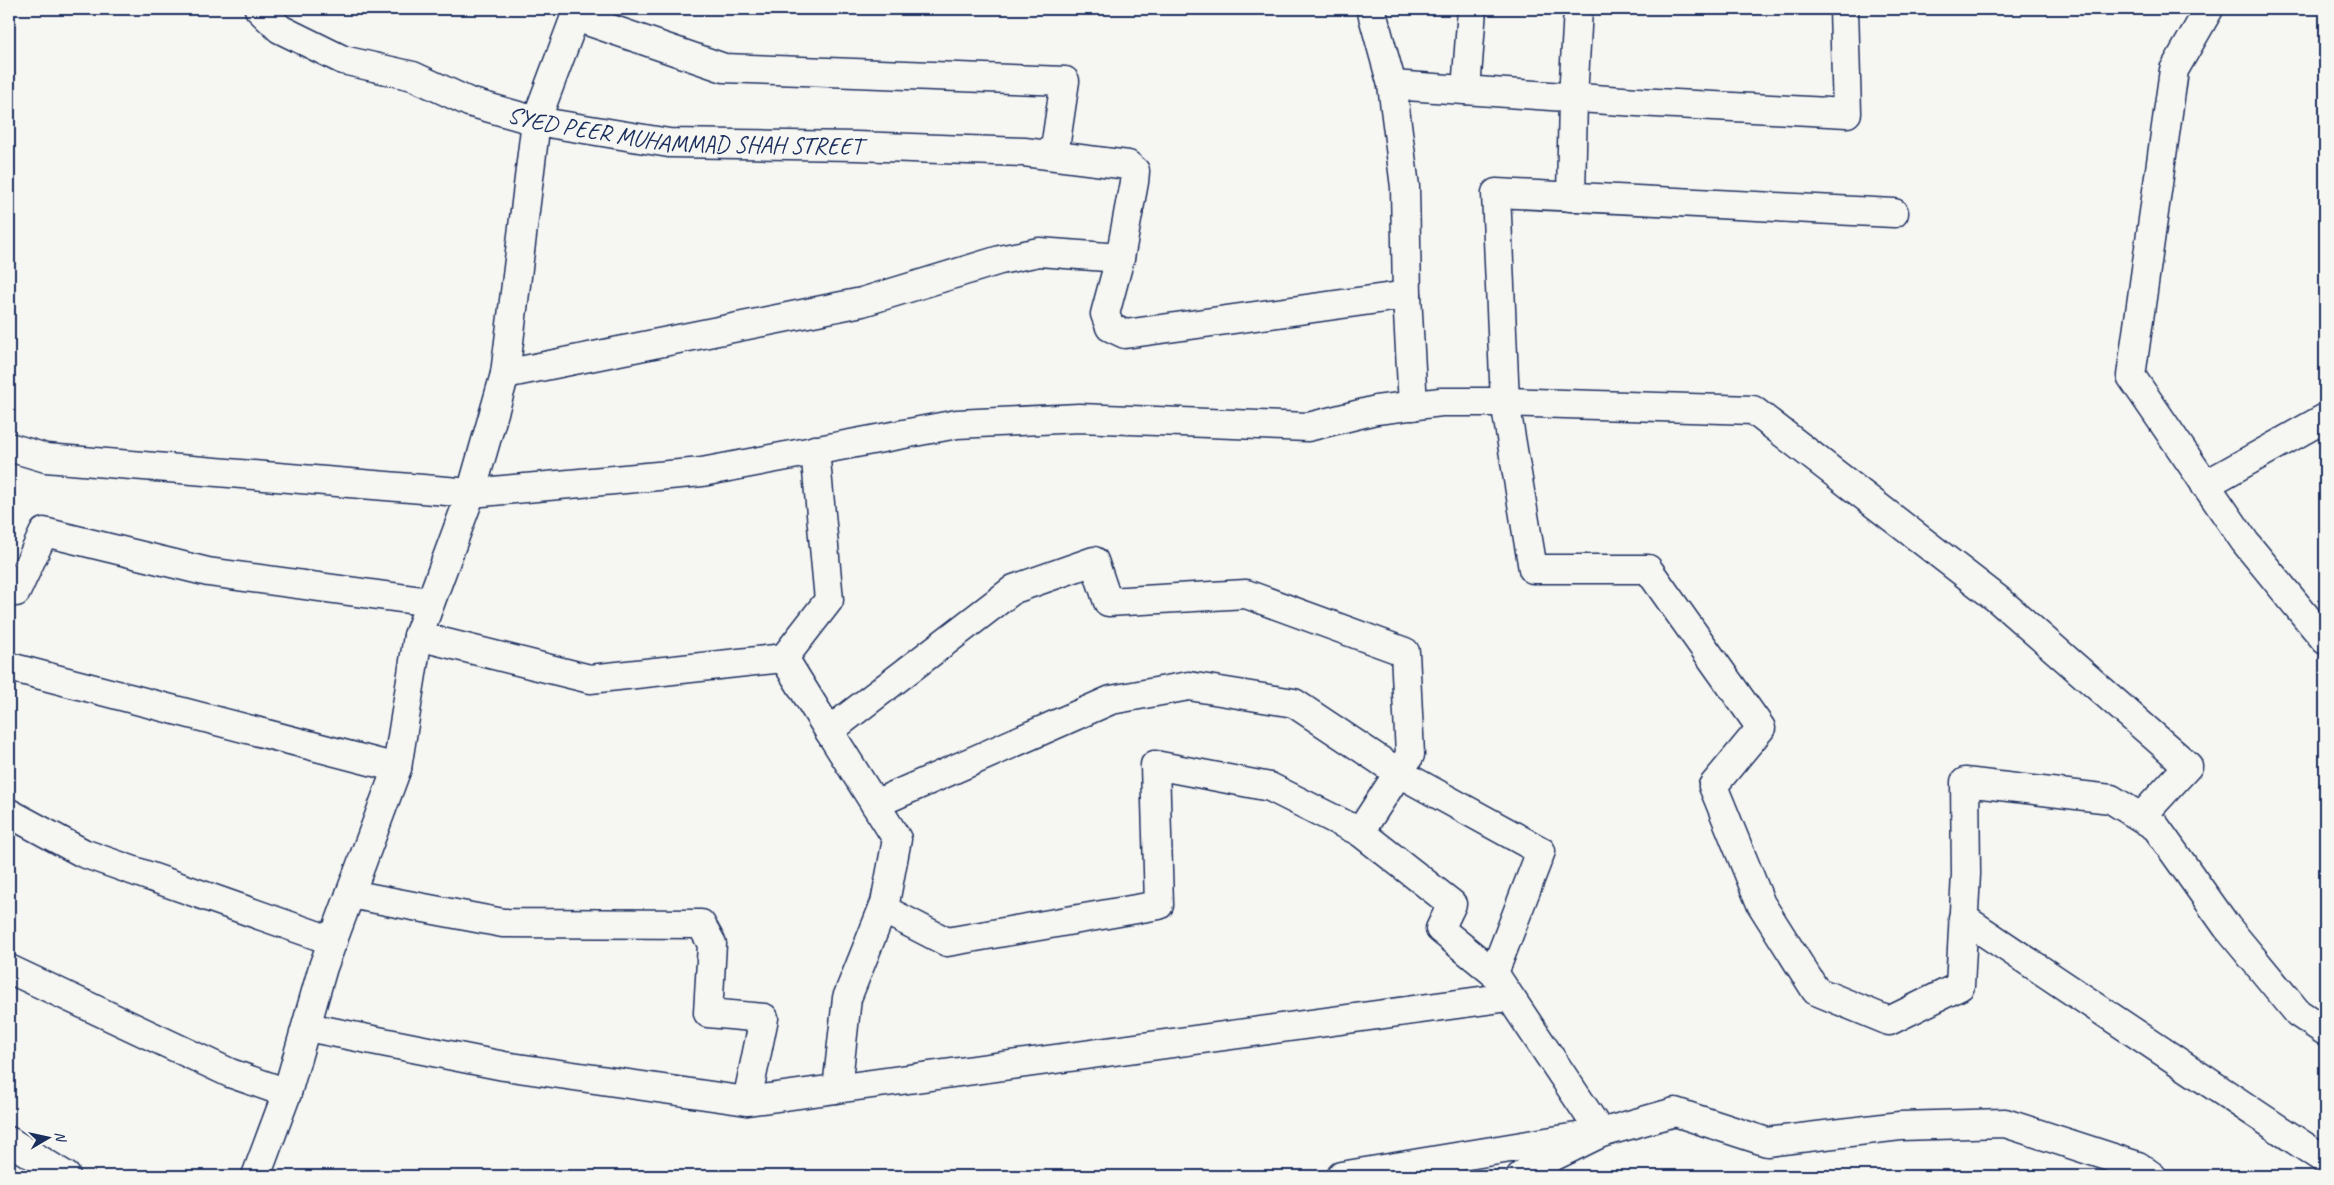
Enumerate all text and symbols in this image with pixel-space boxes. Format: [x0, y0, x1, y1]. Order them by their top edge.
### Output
street label: SYED PEER MUHAMMAD SHAH STREET [504, 99, 868, 161]
north arrow [22, 1112, 72, 1162]
text: N [51, 1130, 70, 1144]

